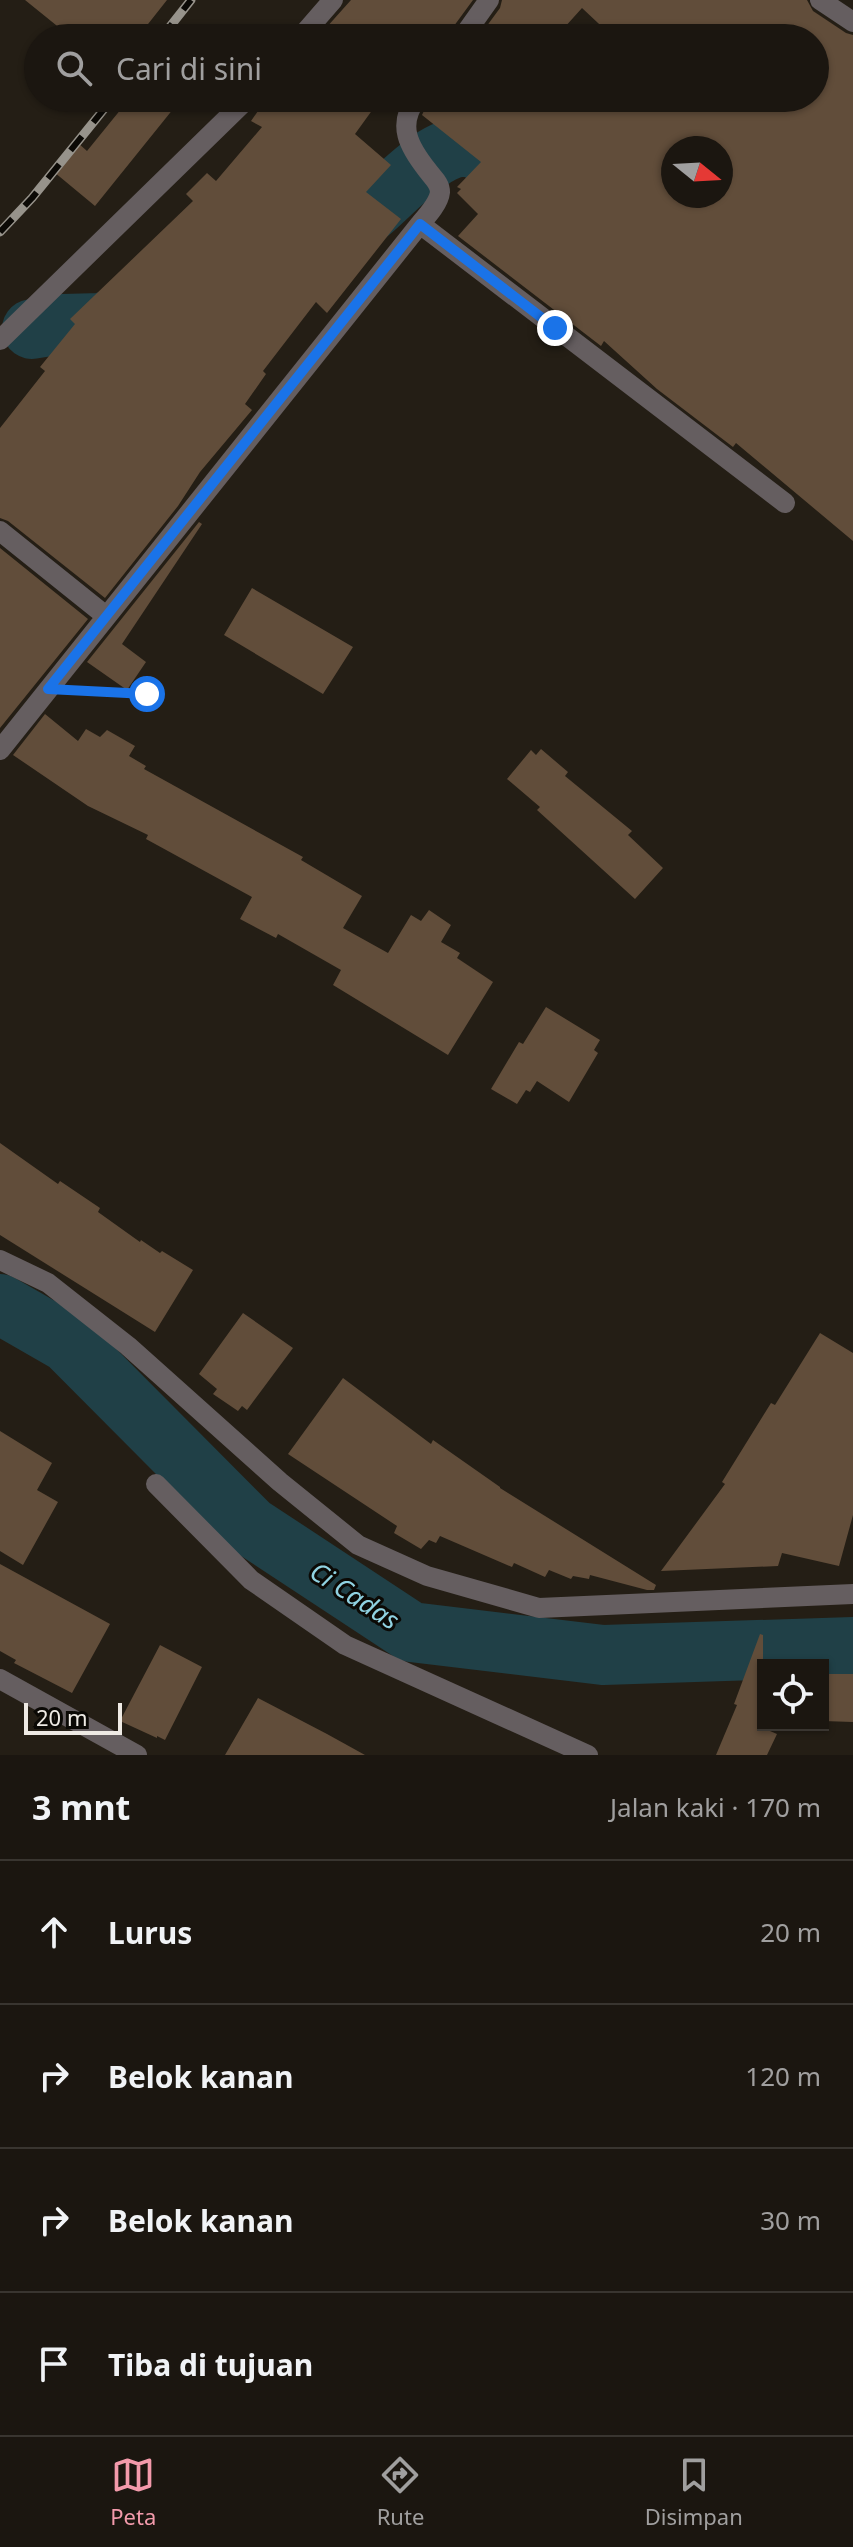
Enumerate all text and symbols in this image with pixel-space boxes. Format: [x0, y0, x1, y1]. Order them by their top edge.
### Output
search box [24, 24, 829, 112]
icon: search [52, 46, 96, 90]
text: Cari di sini [116, 48, 262, 89]
north arrow [661, 136, 733, 208]
route end [537, 310, 573, 346]
route start [129, 676, 165, 712]
water label: Ci Cadas [303, 1553, 407, 1637]
map controls [757, 1659, 829, 1731]
button: locate [757, 1659, 829, 1731]
scale bar [24, 1699, 122, 1735]
text: 20 m [36, 1702, 87, 1732]
text: 3 mnt [32, 1784, 130, 1830]
text: Jalan kaki · 170 m [610, 1789, 821, 1825]
icon: ahead [32, 1910, 76, 1954]
text: Lurus [108, 1912, 192, 1953]
text: 20 m [760, 1914, 821, 1950]
icon: right [32, 2054, 76, 2098]
text: Belok kanan [108, 2056, 294, 2097]
text: 120 m [745, 2058, 821, 2094]
icon: right [32, 2198, 76, 2242]
text: Belok kanan [108, 2200, 294, 2241]
text: 30 m [760, 2202, 821, 2238]
icon: arrive [32, 2342, 76, 2386]
text: Tiba di tujuan [108, 2344, 313, 2385]
tab: Peta [110, 2453, 156, 2531]
tab: Rute [377, 2453, 424, 2531]
tab: Disimpan [645, 2453, 743, 2531]

